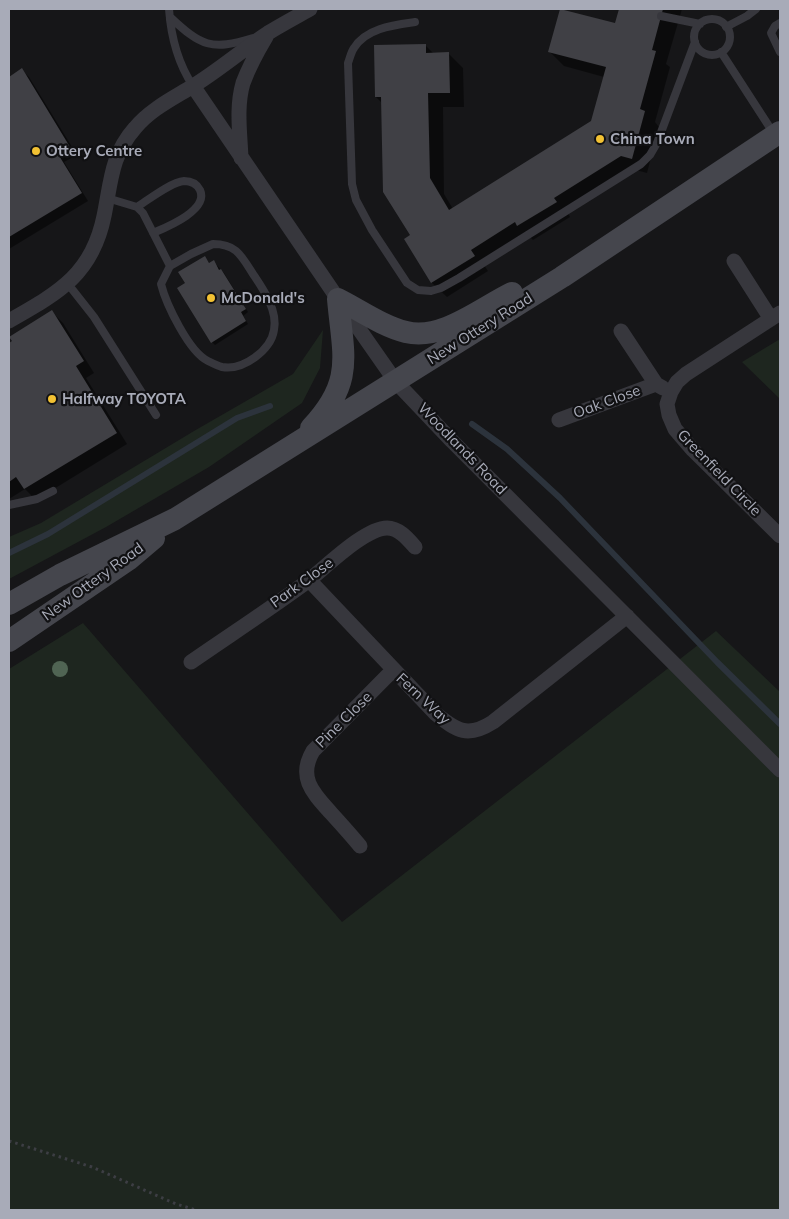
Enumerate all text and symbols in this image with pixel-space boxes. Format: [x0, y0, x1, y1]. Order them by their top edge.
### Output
place label: China Town [610, 130, 695, 148]
marker: China Town [594, 133, 606, 145]
place label: Ottery Centre [46, 142, 142, 160]
marker: Ottery Centre [30, 145, 42, 157]
place label: McDonald's [221, 289, 305, 307]
street label: New Ottery Road [424, 289, 536, 369]
marker: McDonald's [205, 292, 217, 304]
street label: Oak Close [571, 382, 643, 422]
place label: Halfway TOYOTA [62, 390, 186, 408]
marker: Halfway TOYOTA [46, 393, 58, 405]
street label: Woodlands Road [414, 399, 510, 499]
street label: Greenfield Circle [673, 426, 765, 520]
street label: New Ottery Road [39, 539, 147, 625]
street label: Park Close [267, 554, 337, 612]
street label: Fern Way [392, 670, 454, 728]
street label: Pine Close [312, 688, 376, 752]

